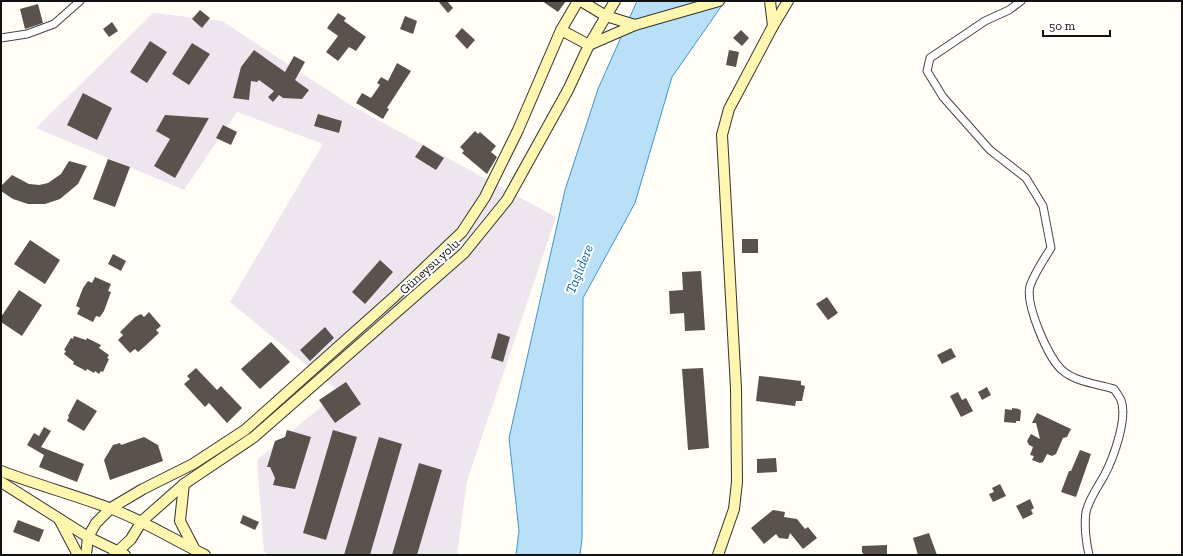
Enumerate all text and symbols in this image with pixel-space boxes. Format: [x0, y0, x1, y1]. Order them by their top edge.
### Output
scale bar [1043, 12, 1110, 38]
text: 50 m [1049, 19, 1076, 33]
street label: Güneysu yolu [396, 235, 463, 297]
water label: Taşlıdere [562, 242, 597, 296]

